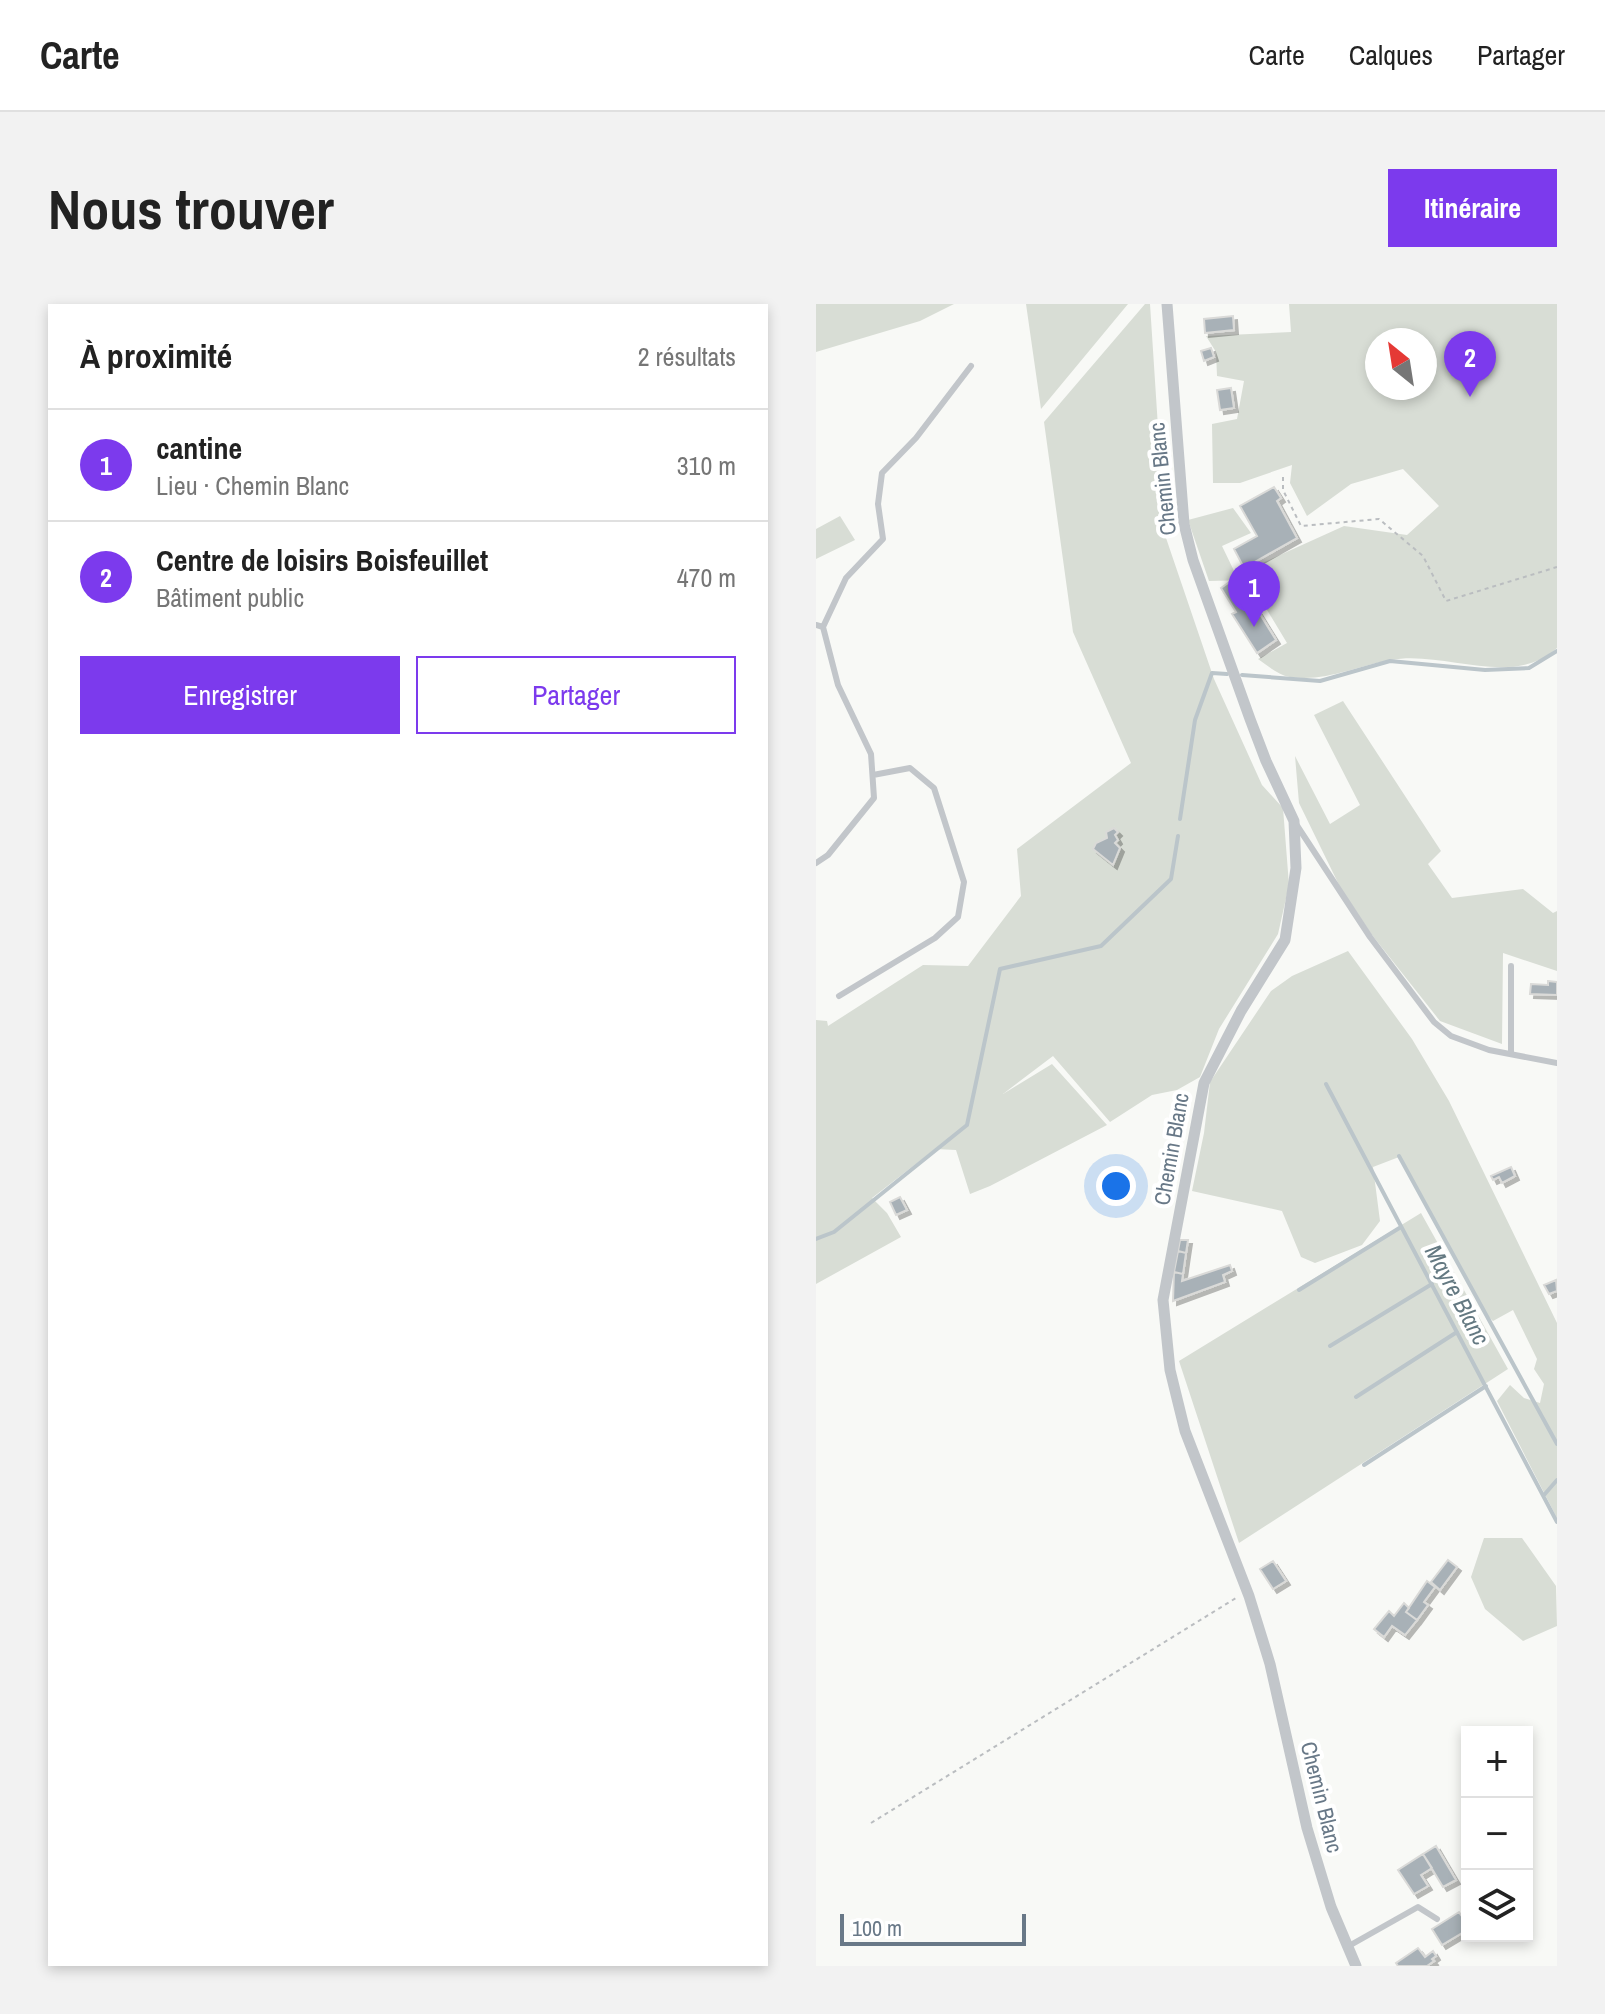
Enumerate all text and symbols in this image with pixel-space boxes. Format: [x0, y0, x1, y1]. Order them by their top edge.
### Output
text: Carte [40, 30, 120, 81]
text: Carte [1249, 36, 1305, 74]
text: Calques [1349, 36, 1433, 74]
text: Partager [1477, 36, 1565, 74]
button: Itinéraire [1388, 169, 1557, 247]
text: Nous trouver [48, 171, 334, 246]
north arrow [1365, 328, 1437, 400]
pin: 2 [1444, 331, 1496, 397]
text: À proximité [80, 333, 232, 379]
text: 2 résultats [638, 339, 736, 374]
street label: Chemin Blanc [1141, 421, 1183, 537]
text: cantine [156, 428, 242, 468]
text: 1 [100, 448, 112, 483]
text: 310 m [677, 448, 736, 483]
text: Lieu · Chemin Blanc [156, 468, 349, 503]
text: Centre de loisirs Boisfeuillet [156, 540, 488, 580]
text: 2 [100, 560, 112, 595]
text: 470 m [677, 560, 736, 595]
pin: 1 [1228, 561, 1280, 627]
text: Bâtiment public [156, 580, 304, 615]
button: Enregistrer [80, 656, 400, 734]
button: Partager [416, 656, 736, 734]
street label: Chemin Blanc [1146, 1091, 1196, 1207]
your location [1096, 1166, 1136, 1206]
water label: Mayre Blanc [1418, 1239, 1498, 1350]
map controls [1461, 1726, 1533, 1942]
button: + [1461, 1726, 1533, 1798]
street label: Chemin Blanc [1294, 1738, 1350, 1856]
button: − [1461, 1798, 1533, 1870]
button: layers [1461, 1870, 1533, 1942]
scale bar [840, 1910, 1026, 1946]
text: 100 m [852, 1913, 902, 1943]

